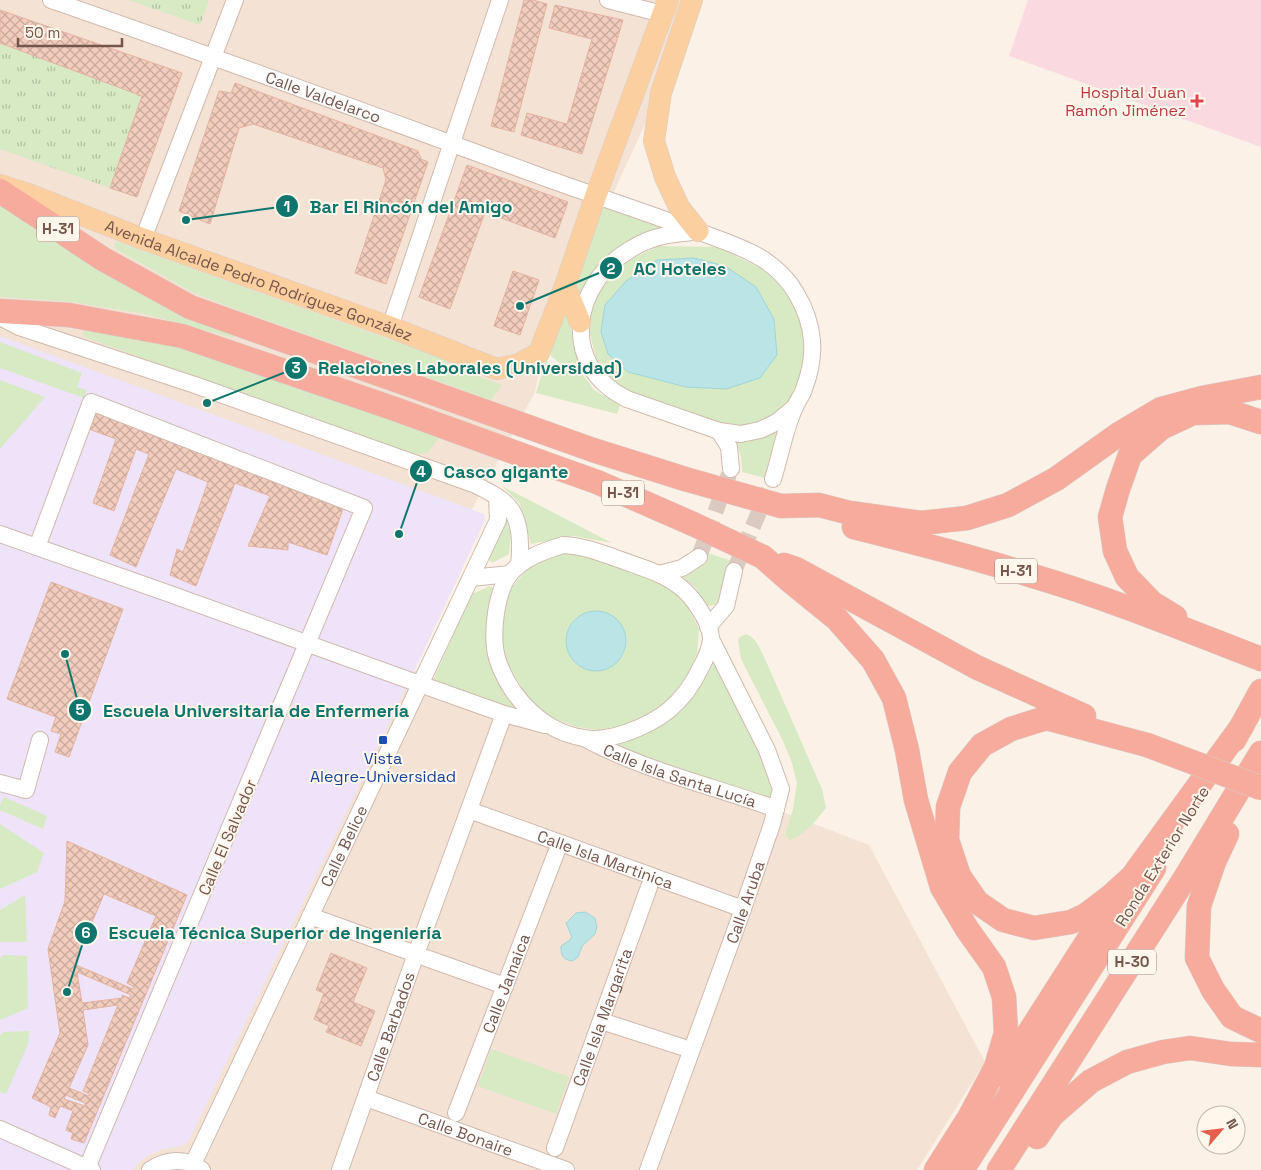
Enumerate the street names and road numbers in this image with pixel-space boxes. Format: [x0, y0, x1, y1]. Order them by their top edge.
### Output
street label: Calle Valdelarco [263, 67, 384, 128]
street label: Avenida Alcalde Pedro Rodríguez González [102, 215, 416, 346]
road number: H-31 [37, 216, 79, 242]
road number: H-31 [602, 480, 644, 506]
road number: H-31 [995, 558, 1037, 584]
street label: Calle Isla Santa Lucía [600, 739, 759, 812]
street label: Calle El Salvador [193, 776, 261, 899]
street label: Ronda Exterior Norte [1111, 782, 1214, 930]
street label: Calle Belice [316, 802, 372, 890]
street label: Calle Isla Martinica [534, 825, 676, 894]
street label: Calle Aruba [721, 858, 770, 946]
street label: Calle Jamaica [478, 931, 535, 1036]
street label: Calle Isla Margarita [568, 945, 637, 1089]
road number: H-30 [1108, 950, 1156, 974]
street label: Calle Barbados [362, 969, 420, 1084]
street label: Calle Bonaire [415, 1108, 516, 1161]

